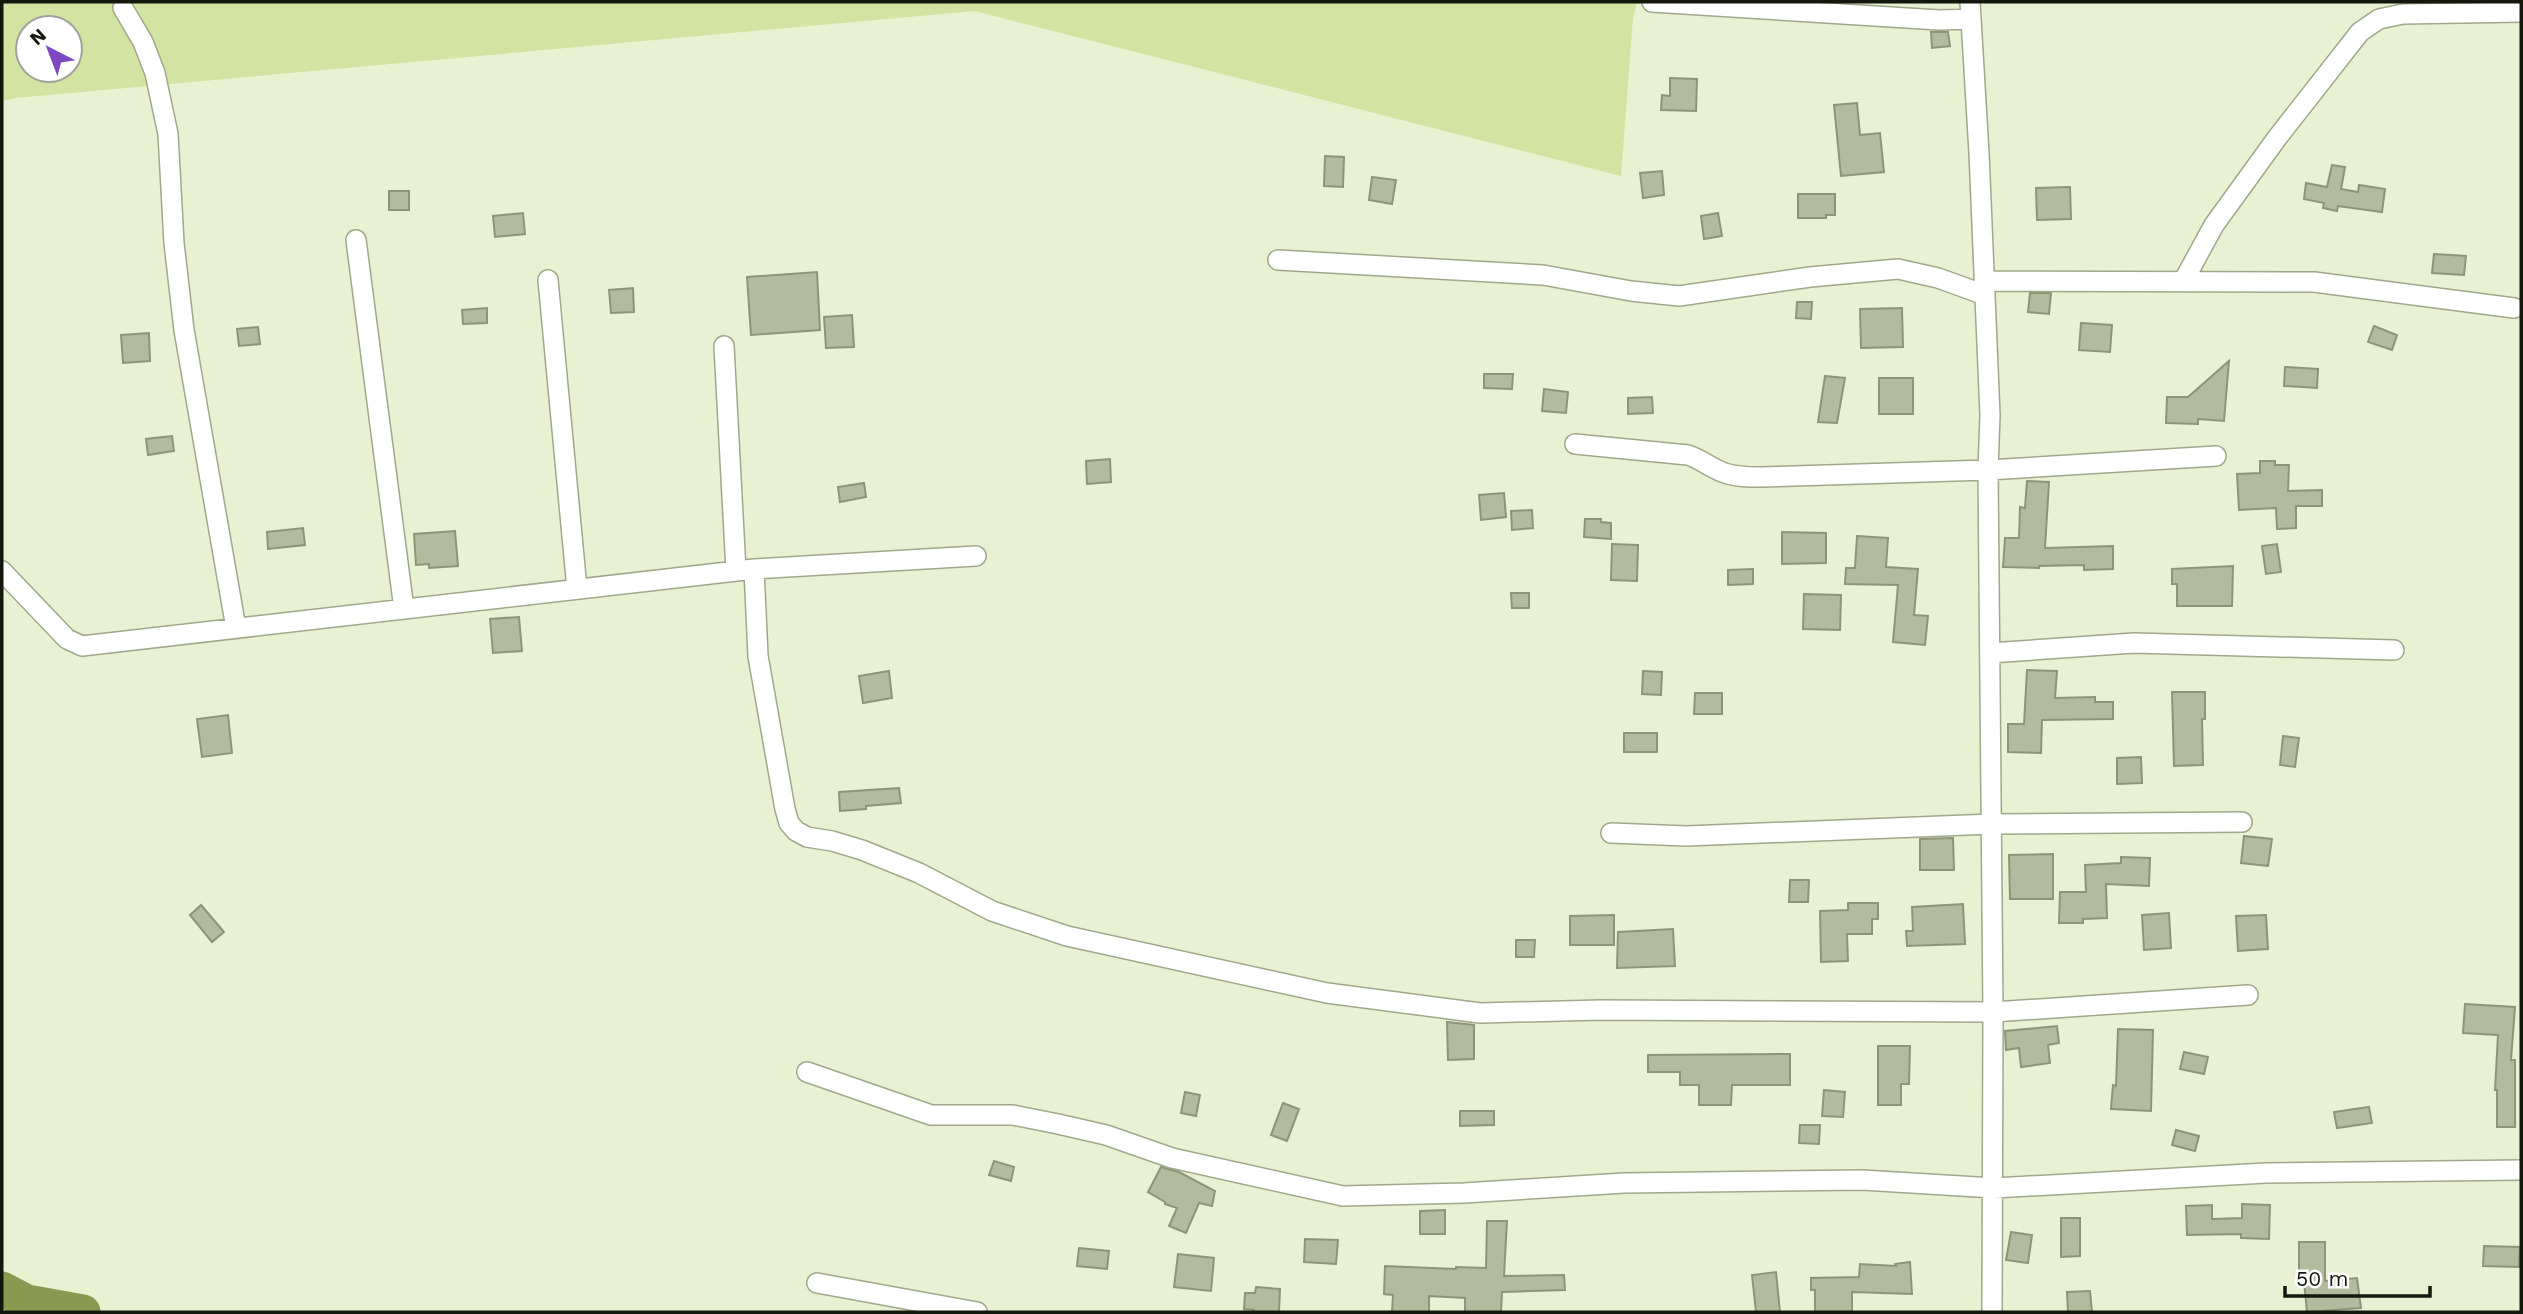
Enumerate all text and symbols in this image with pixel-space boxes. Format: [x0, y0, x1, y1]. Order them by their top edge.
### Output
north arrow [14, 14, 84, 84]
text: N [25, 23, 51, 50]
scale bar [2285, 1254, 2430, 1298]
text: 50 m [2296, 1266, 2348, 1291]

